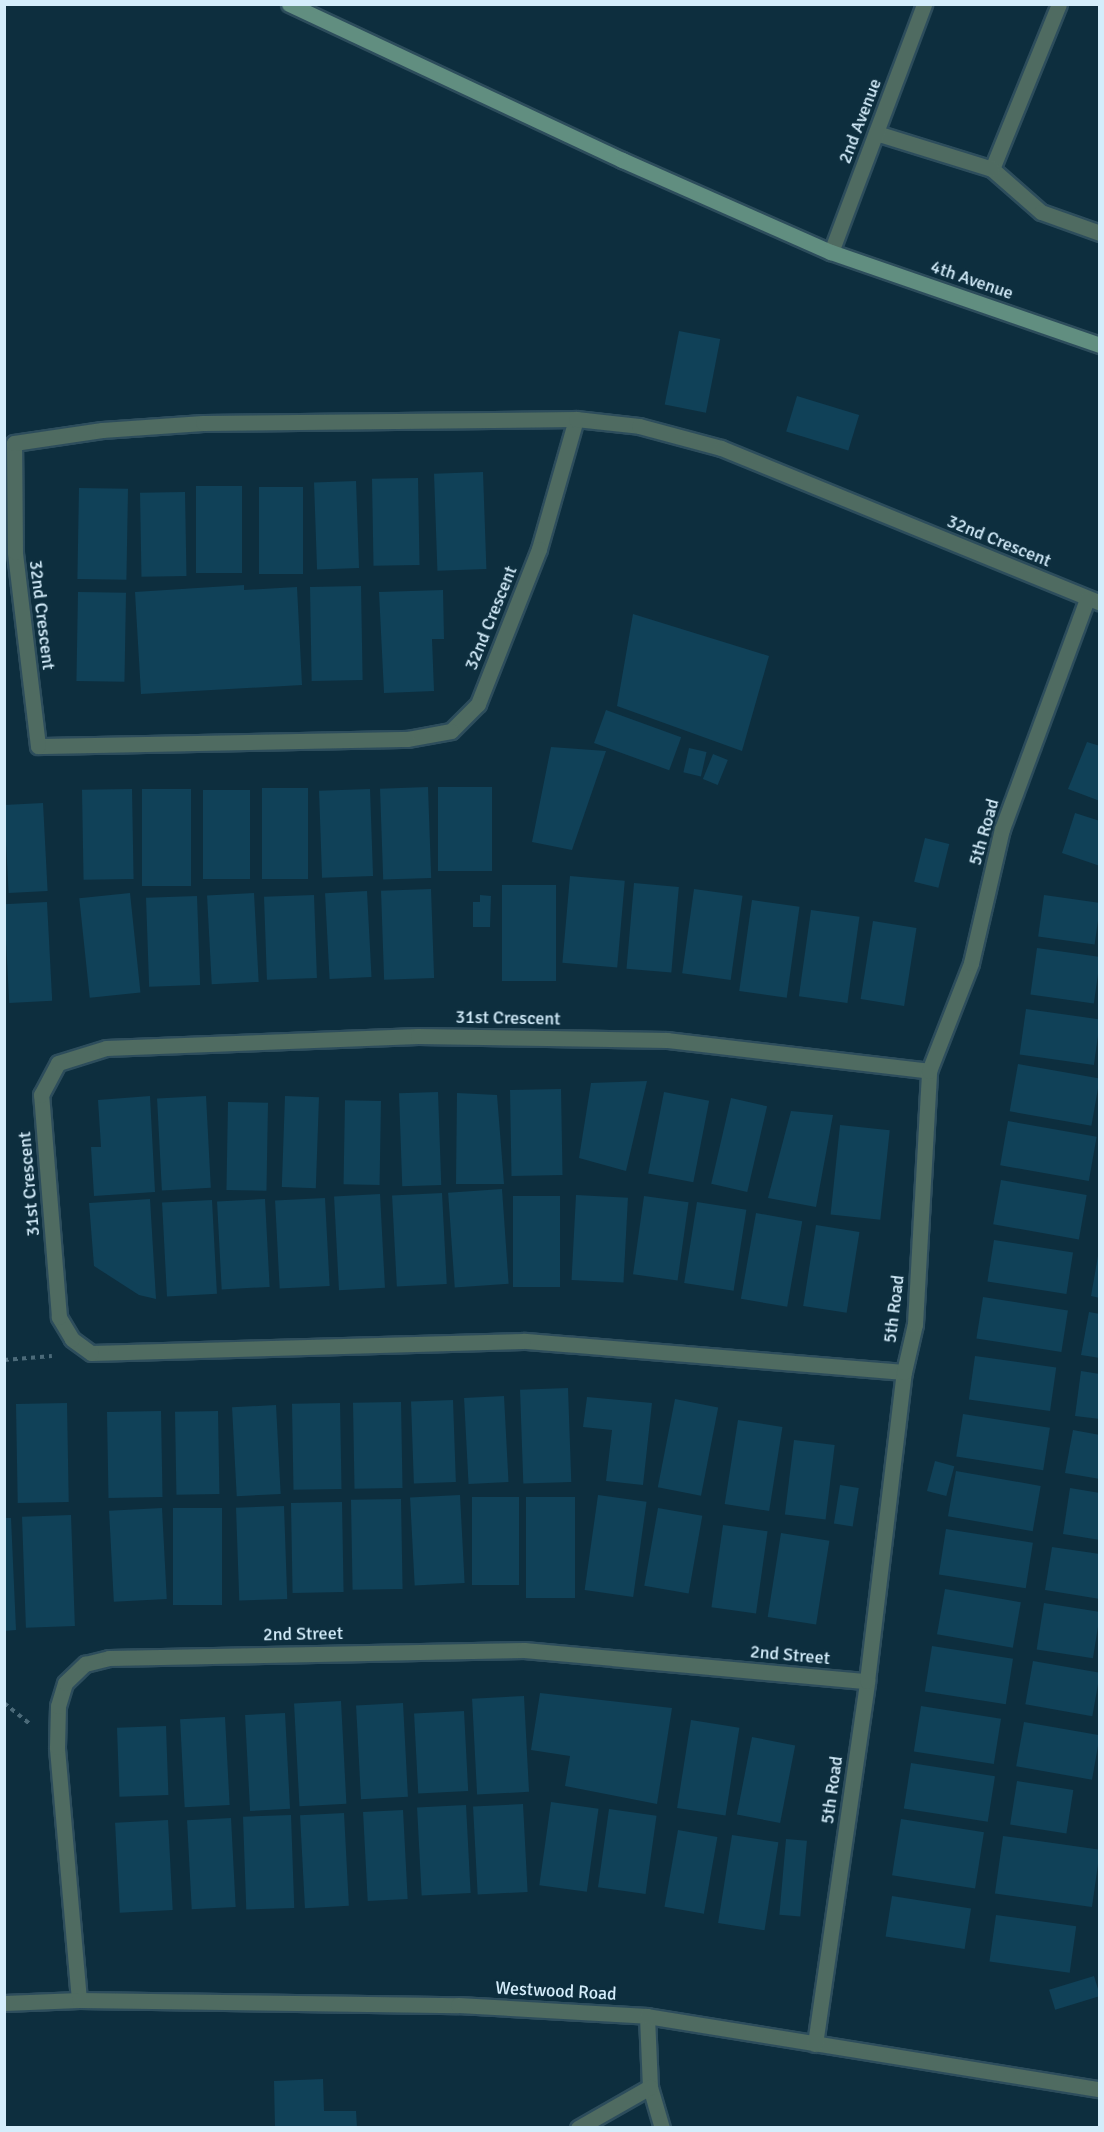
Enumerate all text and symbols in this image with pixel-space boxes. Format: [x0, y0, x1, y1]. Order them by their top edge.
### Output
street label: 2nd Avenue [834, 75, 886, 167]
street label: 4th Avenue [928, 256, 1016, 304]
street label: 32nd Crescent [944, 510, 1054, 572]
street label: 32nd Crescent [25, 559, 59, 671]
street label: 32nd Crescent [460, 563, 522, 673]
street label: 5th Road [964, 796, 1004, 868]
street label: 31st Crescent [455, 1006, 561, 1030]
street label: 31st Crescent [14, 1131, 44, 1237]
street label: 5th Road [879, 1274, 909, 1344]
street label: 2nd Street [263, 1623, 343, 1645]
street label: 2nd Street [749, 1641, 831, 1669]
street label: 5th Road [817, 1755, 847, 1825]
street label: Westwood Road [495, 1977, 617, 2005]

